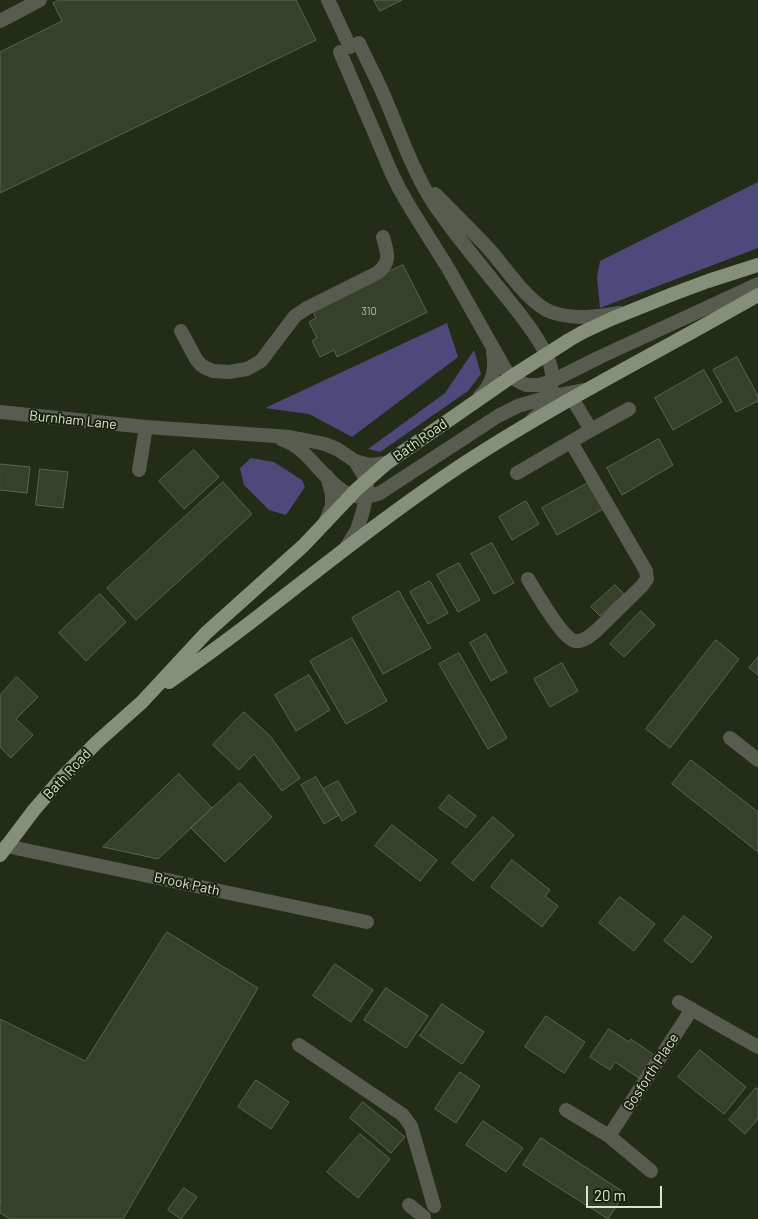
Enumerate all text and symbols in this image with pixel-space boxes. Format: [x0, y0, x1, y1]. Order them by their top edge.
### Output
house number: 310 [361, 304, 377, 318]
street label: Burnham Lane [28, 407, 118, 433]
street label: Bath Road [390, 415, 450, 465]
street label: Bath Road [40, 746, 94, 802]
street label: Brook Path [153, 869, 221, 899]
street label: Gosforth Place [620, 1030, 682, 1114]
scale bar [588, 1176, 664, 1208]
text: 20 m [594, 1186, 626, 1204]

